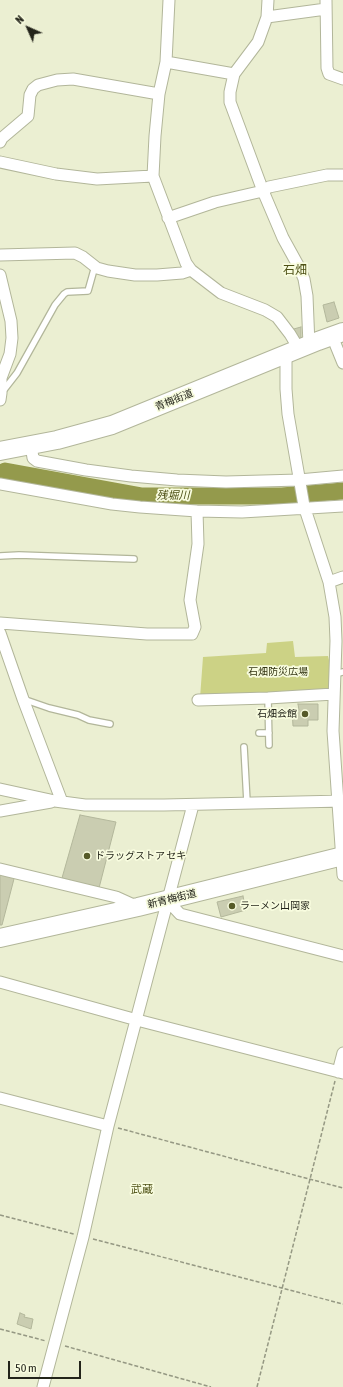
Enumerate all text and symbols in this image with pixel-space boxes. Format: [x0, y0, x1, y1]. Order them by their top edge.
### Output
north arrow [8, 8, 48, 48]
text: N [13, 13, 26, 26]
district label: 石畑 [283, 263, 307, 277]
street label: 青梅街道 [153, 387, 195, 413]
water label: 残堀川 [157, 489, 189, 503]
park label: 石畑防災広場 [248, 666, 308, 678]
place label: 石畑会館 [257, 708, 297, 720]
marker: 石畑会館 [300, 709, 310, 719]
place label: ドラッグストア セキ [95, 850, 186, 862]
marker: ドラッグストア セキ [82, 851, 92, 861]
street label: 新青梅街道 [146, 887, 198, 911]
place label: ラーメン山岡家 [240, 900, 310, 912]
marker: ラーメン山岡家 [227, 901, 237, 911]
district label: 武蔵 [131, 1183, 153, 1197]
scale bar [10, 1353, 83, 1379]
text: 50 m [15, 1361, 37, 1375]

